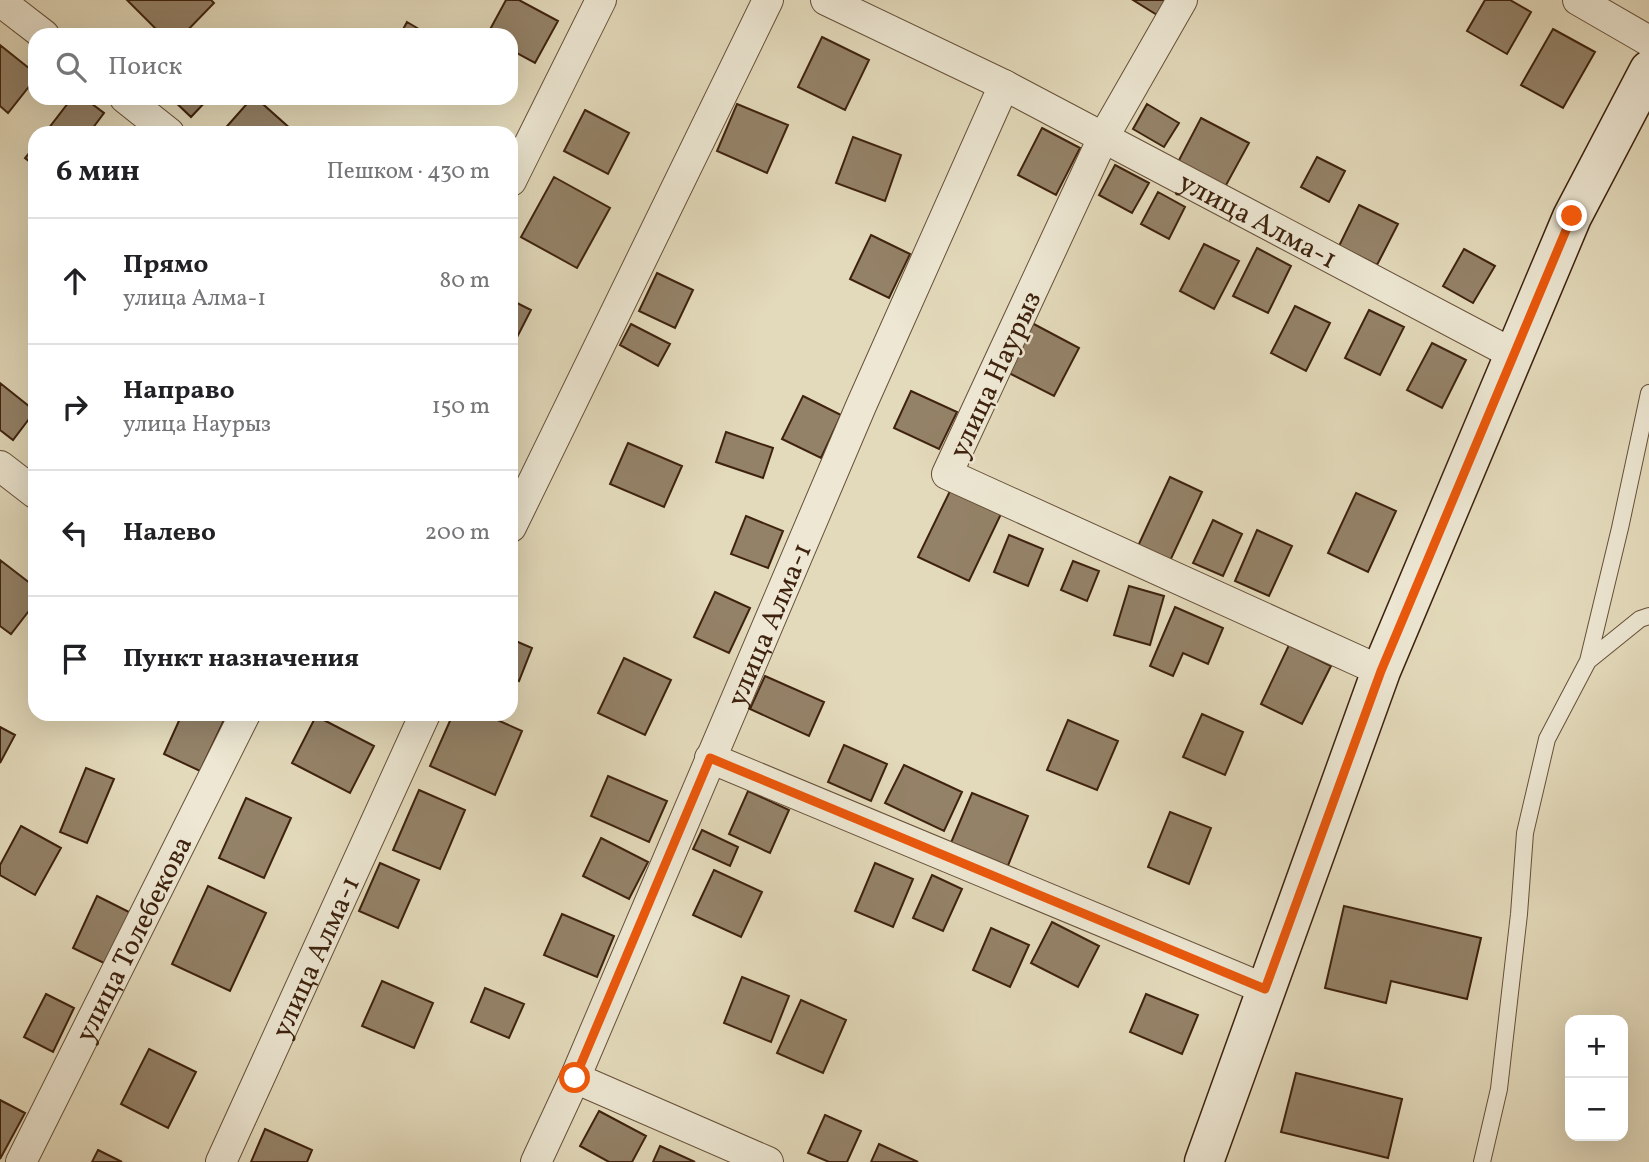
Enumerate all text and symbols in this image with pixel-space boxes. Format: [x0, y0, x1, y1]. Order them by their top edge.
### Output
search box [28, 28, 518, 105]
icon: search [52, 48, 90, 86]
text: Поиск [108, 49, 182, 85]
text: 6 мин [56, 151, 140, 193]
text: Пешком · 430 m [327, 156, 490, 188]
street label: улица Алма-1 [1171, 164, 1343, 280]
route end [1556, 200, 1587, 231]
text: Прямо [123, 247, 208, 283]
icon: ahead [56, 262, 94, 300]
text: 80 m [440, 265, 490, 297]
text: улица Алма-1 [123, 283, 266, 315]
street label: улица Наурыз [941, 285, 1052, 465]
text: Направо [123, 373, 235, 409]
icon: right [56, 388, 94, 426]
text: 150 m [432, 391, 490, 423]
text: улица Наурыз [123, 409, 271, 441]
icon: left [56, 514, 94, 552]
text: Налево [123, 515, 216, 551]
text: 200 m [425, 517, 490, 549]
street label: улица Алма-1 [718, 537, 823, 713]
icon: arrive [56, 640, 94, 678]
text: Пункт назначения [123, 641, 359, 677]
street label: улица Толебекова [67, 830, 203, 1049]
street label: улица Алма-1 [263, 870, 371, 1045]
map controls [1565, 1015, 1628, 1141]
button: + [1565, 1015, 1628, 1078]
route start [559, 1062, 590, 1093]
button: − [1565, 1078, 1628, 1141]

